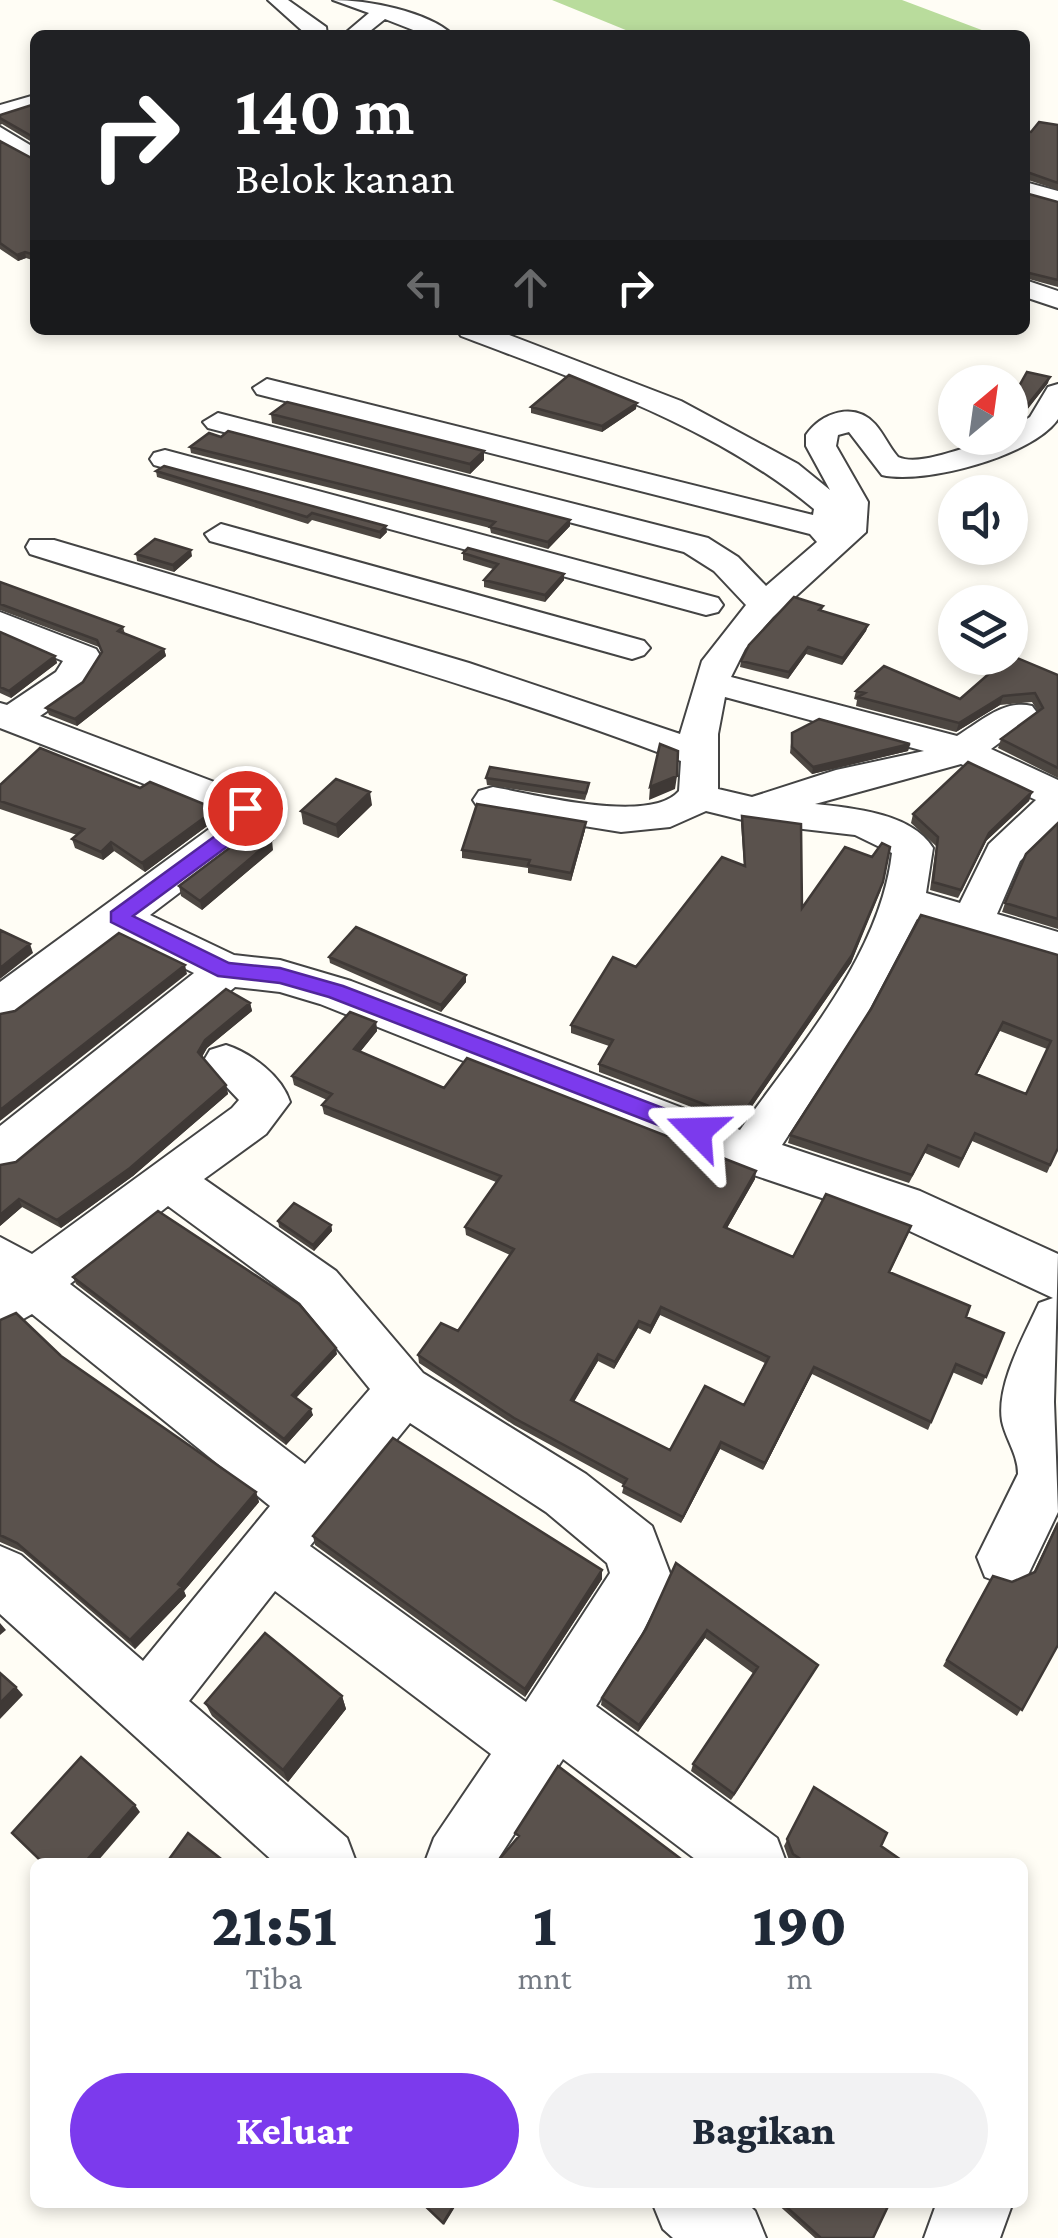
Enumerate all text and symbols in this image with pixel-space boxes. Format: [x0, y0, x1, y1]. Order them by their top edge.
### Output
icon: right [70, 70, 200, 200]
text: 140 m [235, 71, 414, 149]
text: Belok kanan [235, 153, 455, 203]
icon: left [398, 260, 453, 315]
icon: ahead [503, 260, 558, 315]
icon: right [608, 260, 663, 315]
north arrow [938, 365, 1028, 455]
map controls [938, 365, 1028, 675]
button: sound [938, 475, 1028, 565]
button: layers [938, 585, 1028, 675]
pin [203, 766, 288, 851]
icon: arrive [218, 781, 273, 836]
position arrow [645, 1079, 749, 1183]
text: 21:51 [211, 1891, 337, 1958]
text: 1 [533, 1891, 556, 1958]
text: 190 [752, 1891, 847, 1958]
text: Tiba [245, 1960, 302, 1996]
text: mnt [518, 1960, 571, 1996]
text: m [787, 1960, 813, 1996]
button: Keluar [70, 2073, 519, 2188]
button: Bagikan [539, 2073, 988, 2188]

